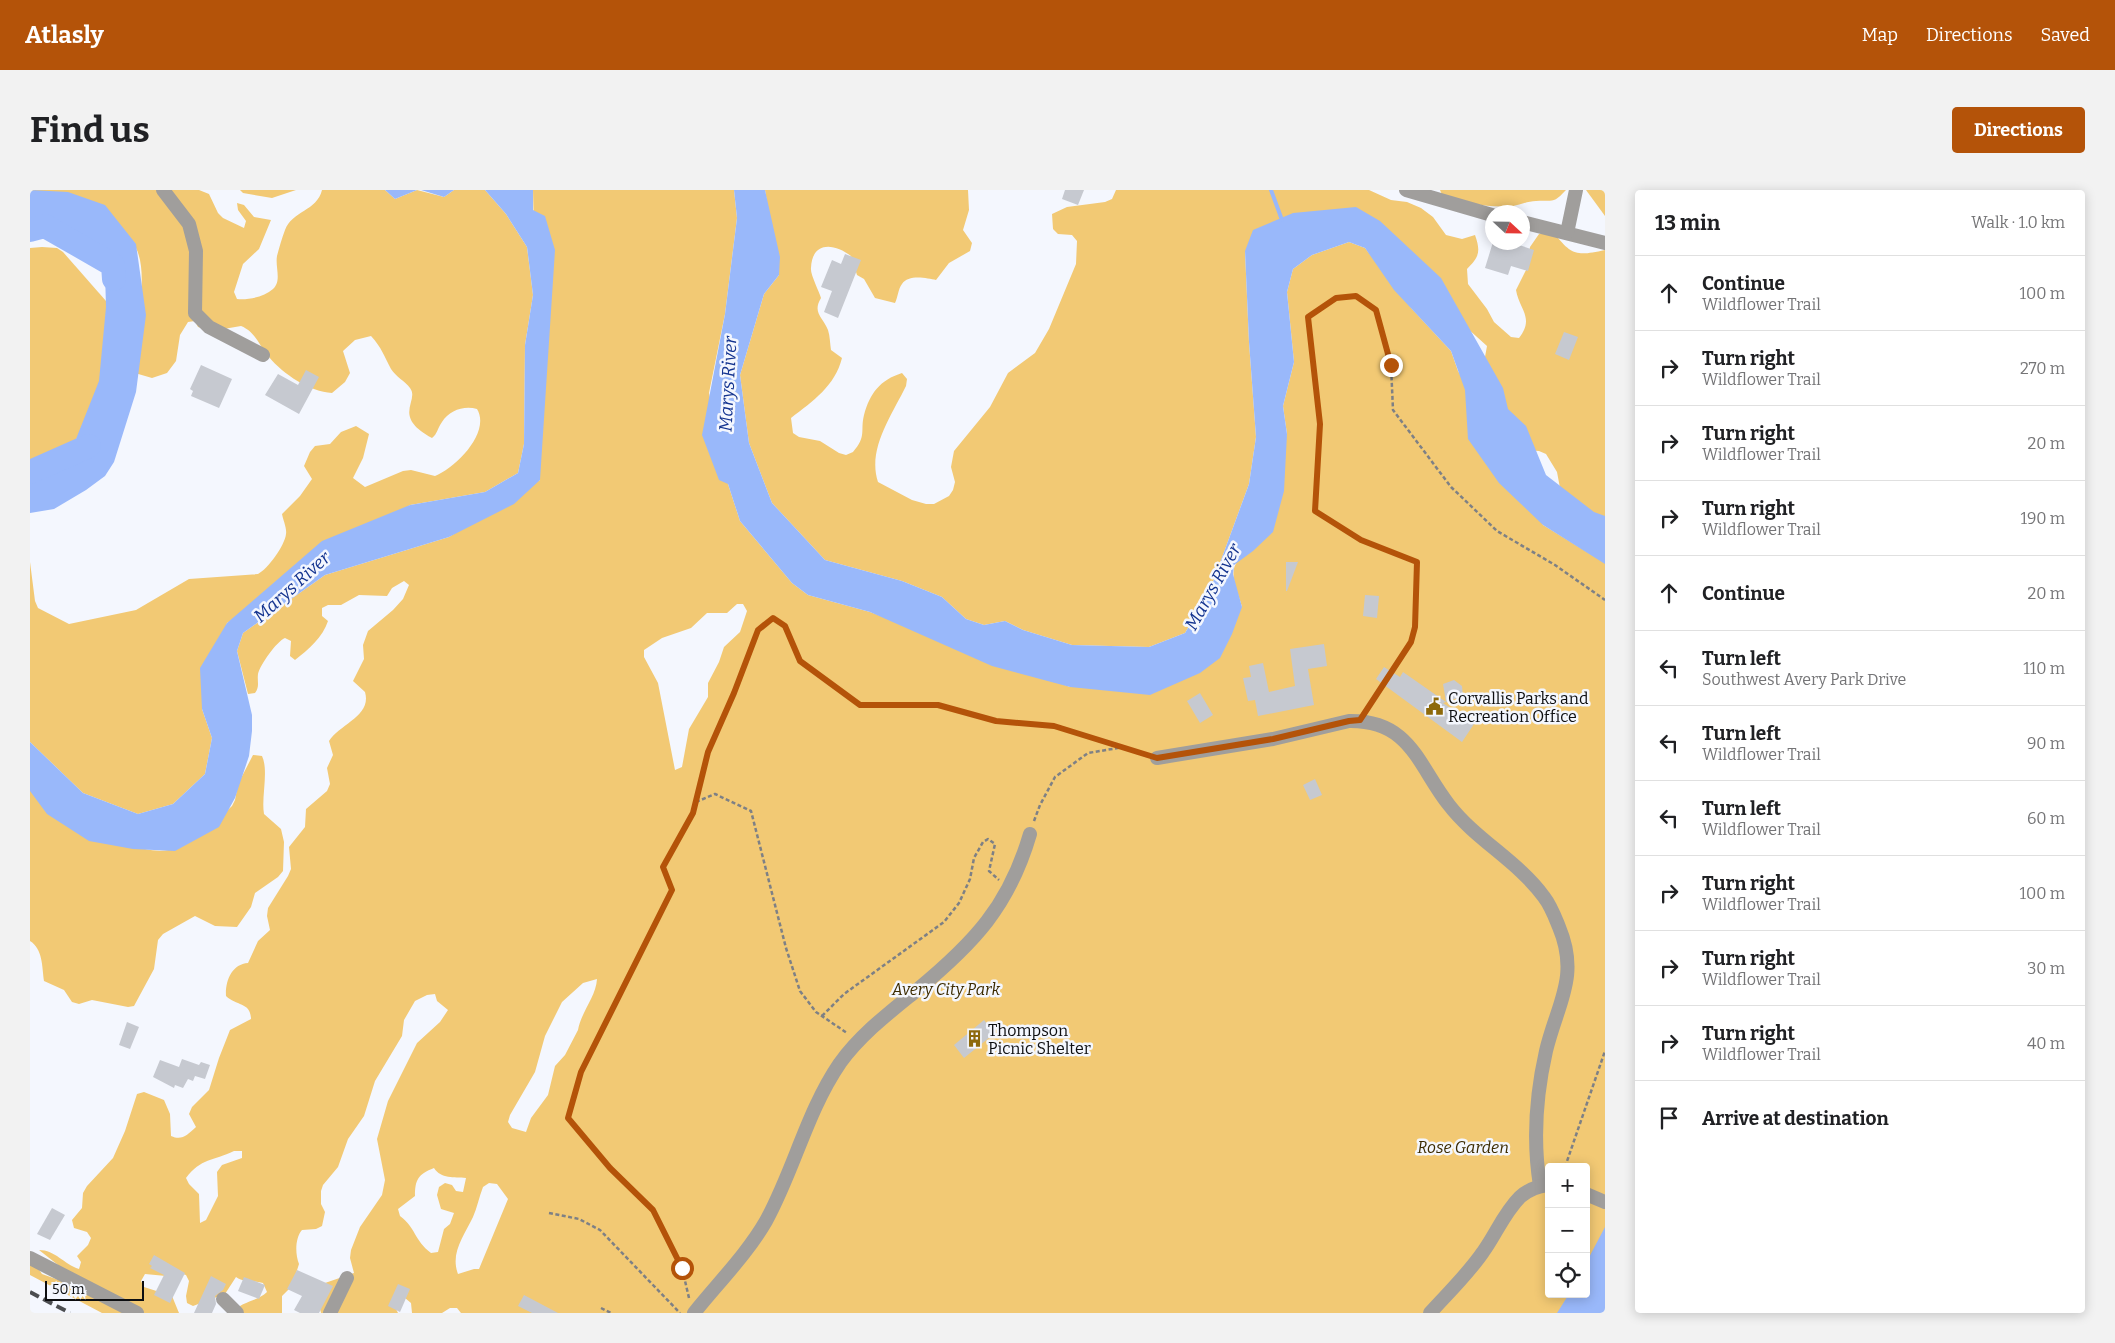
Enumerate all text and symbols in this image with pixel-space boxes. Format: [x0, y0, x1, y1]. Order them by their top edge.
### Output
text: Atlasly [25, 21, 104, 49]
text: Map [1862, 24, 1898, 46]
text: Directions [1926, 24, 2013, 46]
text: Saved [2041, 24, 2090, 46]
button: Directions [1952, 107, 2085, 153]
text: Find us [30, 109, 150, 151]
north arrow [1485, 205, 1530, 250]
text: 13 min [1655, 210, 1720, 236]
text: Walk · 1.0 km [1971, 213, 2065, 232]
text: Continue [1702, 272, 1785, 295]
icon: ahead [1655, 279, 1683, 307]
text: 100 m [2020, 284, 2065, 303]
text: Wildflower Trail [1702, 295, 1821, 314]
water label: Marys River [715, 335, 742, 432]
text: Turn right [1702, 347, 1795, 370]
route end [1380, 354, 1403, 377]
icon: right [1655, 354, 1683, 382]
text: 270 m [2020, 359, 2065, 378]
text: Wildflower Trail [1702, 370, 1821, 389]
text: Turn right [1702, 422, 1795, 445]
icon: right [1655, 429, 1683, 457]
text: 20 m [2028, 434, 2065, 453]
text: Wildflower Trail [1702, 445, 1821, 464]
text: Turn right [1702, 497, 1795, 520]
icon: right [1655, 504, 1683, 532]
text: 190 m [2020, 509, 2065, 528]
text: Wildflower Trail [1702, 520, 1821, 539]
water label: Marys River [1180, 539, 1246, 634]
water label: Marys River [249, 546, 335, 627]
icon: ahead [1655, 579, 1683, 607]
text: Continue [1702, 582, 1785, 605]
text: 20 m [2028, 584, 2065, 603]
text: Turn left [1702, 647, 1781, 670]
icon: left [1655, 654, 1683, 682]
text: 110 m [2023, 659, 2065, 678]
text: Southwest Avery Park Drive [1702, 670, 1906, 689]
place label: Corvallis Parks and Recreation Office [1448, 689, 1589, 726]
public building icon: Corvallis Parks and Recreation Office [1424, 697, 1444, 717]
text: Turn left [1702, 722, 1781, 745]
icon: left [1655, 729, 1683, 757]
text: 90 m [2027, 734, 2065, 753]
text: Wildflower Trail [1702, 745, 1821, 764]
text: Turn left [1702, 797, 1781, 820]
icon: left [1655, 804, 1683, 832]
text: 60 m [2027, 809, 2065, 828]
text: Wildflower Trail [1702, 820, 1821, 839]
text: Turn right [1702, 872, 1795, 895]
icon: right [1655, 879, 1683, 907]
text: 100 m [2020, 884, 2065, 903]
text: Wildflower Trail [1702, 895, 1821, 914]
text: Turn right [1702, 947, 1795, 970]
icon: right [1655, 954, 1683, 982]
text: 30 m [2027, 959, 2065, 978]
text: Wildflower Trail [1702, 970, 1821, 989]
park label: Avery City Park [891, 980, 1000, 999]
place label: Thompson Picnic Shelter [988, 1021, 1091, 1058]
text: Turn right [1702, 1022, 1795, 1045]
building icon: Thompson Picnic Shelter [964, 1029, 984, 1049]
icon: right [1655, 1029, 1683, 1057]
text: 40 m [2027, 1034, 2065, 1053]
text: Wildflower Trail [1702, 1045, 1821, 1064]
icon: arrive [1655, 1104, 1683, 1132]
text: Arrive at destination [1702, 1107, 1889, 1130]
park label: Rose Garden [1417, 1138, 1509, 1157]
map controls [1545, 1163, 1590, 1298]
button: + [1545, 1163, 1590, 1208]
button: − [1545, 1208, 1590, 1253]
button: locate [1545, 1253, 1590, 1298]
route start [671, 1257, 694, 1280]
scale bar [45, 1278, 144, 1301]
text: 50 m [52, 1281, 85, 1298]

